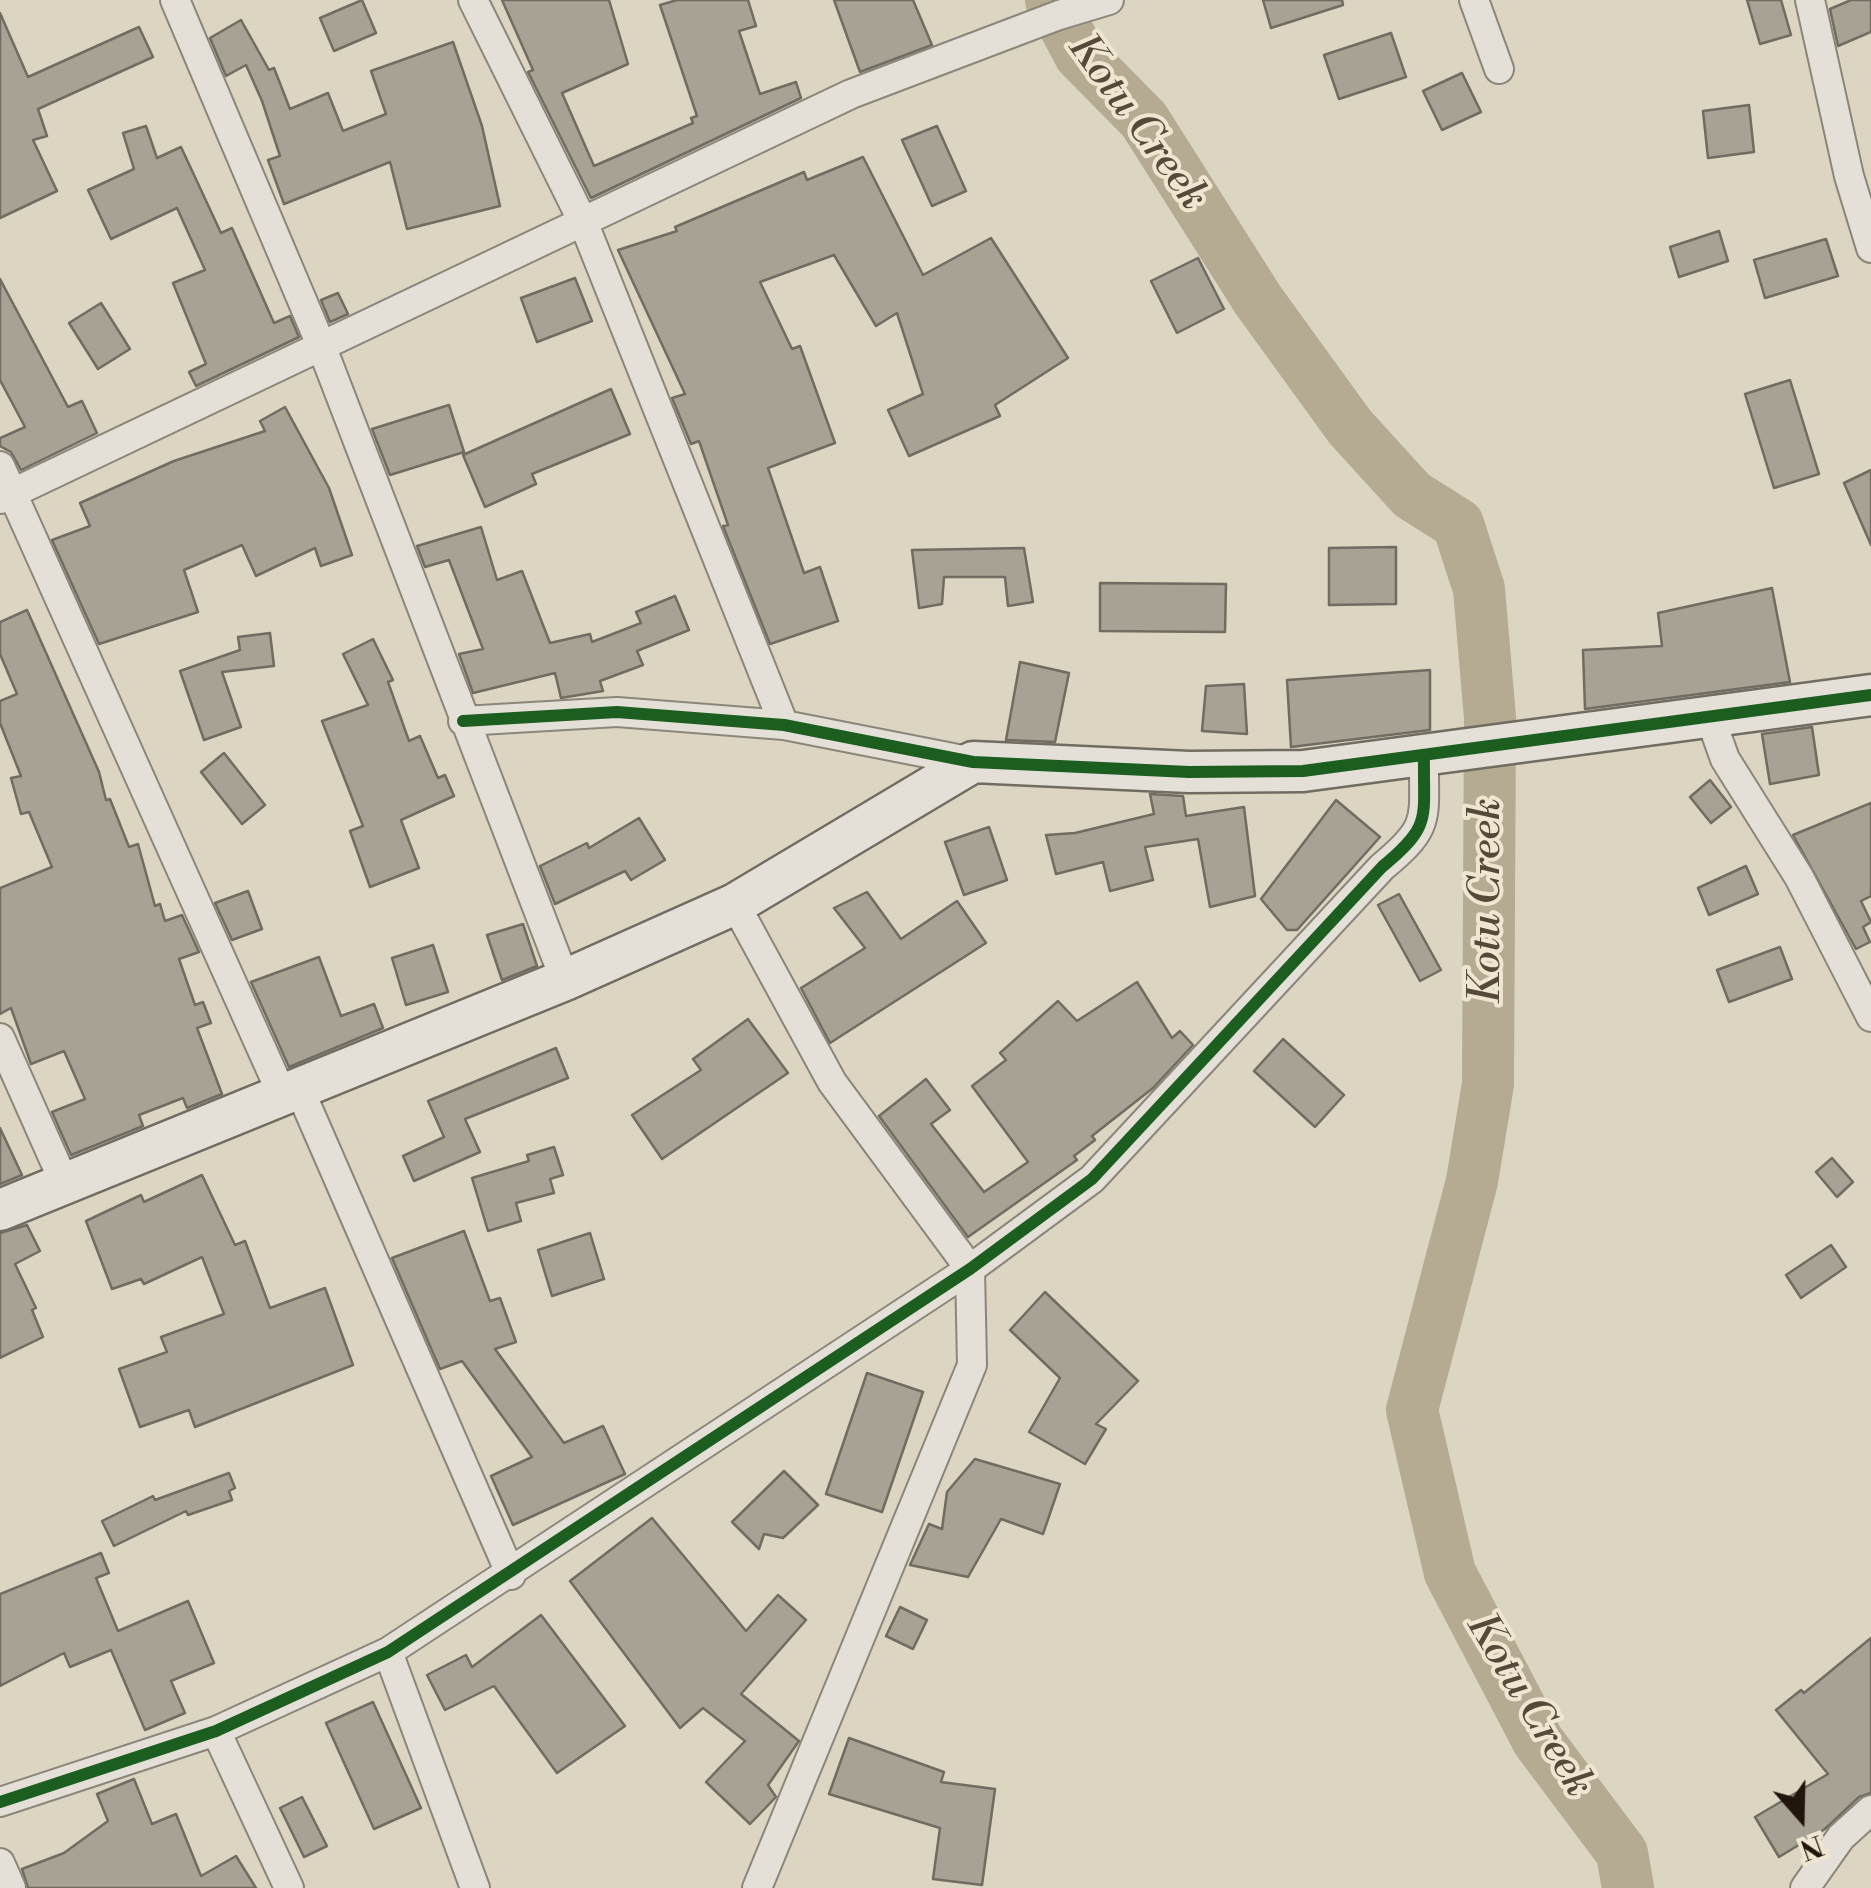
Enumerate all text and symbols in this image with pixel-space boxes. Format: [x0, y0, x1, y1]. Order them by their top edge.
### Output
water label: Kotu Creek [1055, 25, 1217, 221]
water label: Kotu Creek [1464, 798, 1514, 1004]
water label: Kotu Creek [1453, 1605, 1603, 1807]
north arrow [1751, 1768, 1851, 1868]
text: N [1795, 1826, 1828, 1867]

